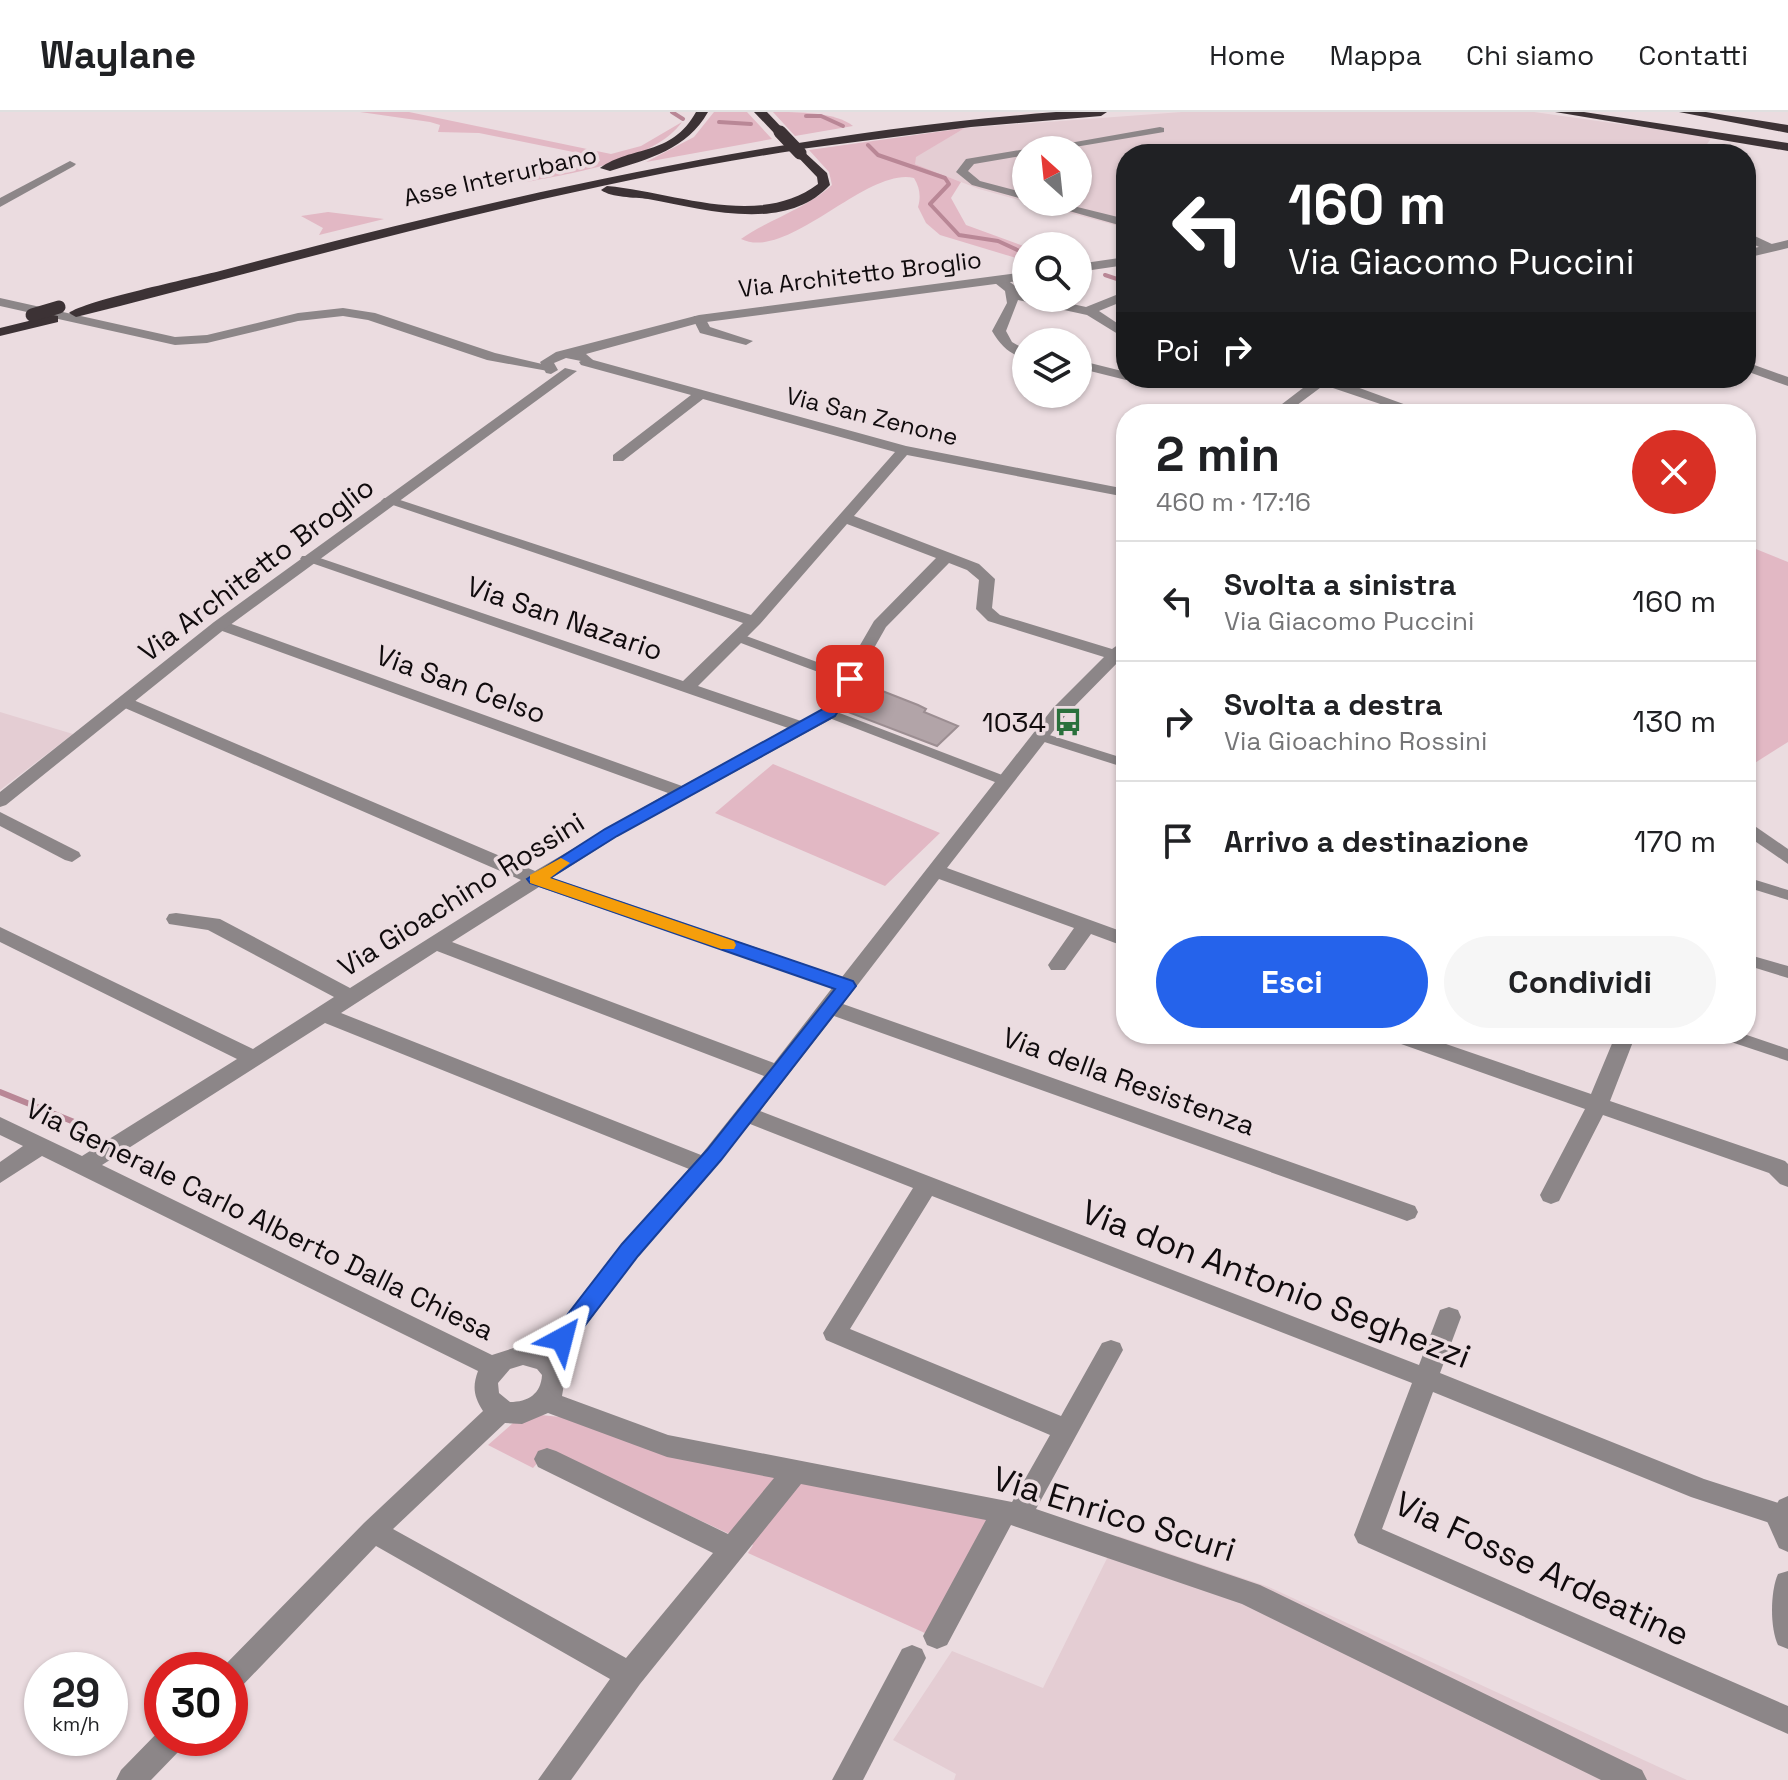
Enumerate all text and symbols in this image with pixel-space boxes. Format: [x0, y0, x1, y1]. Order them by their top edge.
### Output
text: Waylane [40, 31, 196, 79]
text: Home [1209, 37, 1285, 73]
text: Mappa [1329, 37, 1422, 73]
text: Chi siamo [1466, 37, 1594, 73]
text: Contatti [1638, 37, 1748, 73]
north arrow [1012, 136, 1092, 216]
map controls [1012, 136, 1092, 408]
street label: Asse Interurbano [400, 139, 600, 213]
text: 160 m [1288, 169, 1446, 240]
icon: left [1156, 176, 1260, 280]
button: search [1012, 232, 1092, 312]
text: Via Giacomo Puccini [1288, 239, 1635, 285]
street label: Via Architetto Broglio [737, 244, 983, 304]
button: layers [1012, 328, 1092, 408]
icon: right [1215, 328, 1259, 372]
text: Poi [1156, 331, 1199, 370]
street label: Via San Zenone [783, 380, 961, 452]
text: 2 min [1156, 424, 1280, 485]
button: close [1632, 430, 1716, 514]
street label: Via Architetto Broglio [131, 469, 381, 669]
text: 460 m · 17:16 [1156, 485, 1311, 519]
text: Svolta a sinistra [1224, 565, 1456, 604]
street label: Via San Nazario [462, 568, 668, 668]
icon: left [1156, 579, 1200, 623]
text: 160 m [1632, 582, 1716, 621]
text: Via Giacomo Puccini [1224, 604, 1474, 638]
street label: Via San Celso [371, 637, 551, 731]
pin [816, 645, 884, 713]
icon: arrive [828, 657, 872, 701]
text: Svolta a destra [1224, 685, 1443, 724]
icon: right [1156, 699, 1200, 743]
text: 130 m [1633, 702, 1716, 741]
place label: 1034 [982, 704, 1046, 740]
bus stop icon: 1034 [1053, 707, 1083, 737]
text: Via Gioachino Rossini [1224, 724, 1487, 758]
street label: Via Gioachino Rossini [331, 804, 591, 984]
icon: arrive [1156, 819, 1200, 863]
text: Arrivo a destinazione [1224, 822, 1529, 861]
text: 170 m [1634, 822, 1716, 861]
button: Esci [1156, 936, 1428, 1028]
button: Condividi [1444, 936, 1716, 1028]
street label: Via della Resistenza [998, 1019, 1260, 1143]
street label: Via Generale Carlo Alberto Dalla Chiesa [20, 1090, 500, 1348]
street label: Via don Antonio Seghezzi [1075, 1190, 1477, 1378]
position arrow [520, 1297, 604, 1381]
street label: Via Enrico Scuri [987, 1457, 1241, 1571]
street label: Via Fosse Ardeatine [1388, 1482, 1696, 1656]
speed limit sign: 30 [144, 1652, 248, 1756]
text: 29 [52, 1668, 100, 1719]
text: km/h [52, 1711, 100, 1737]

